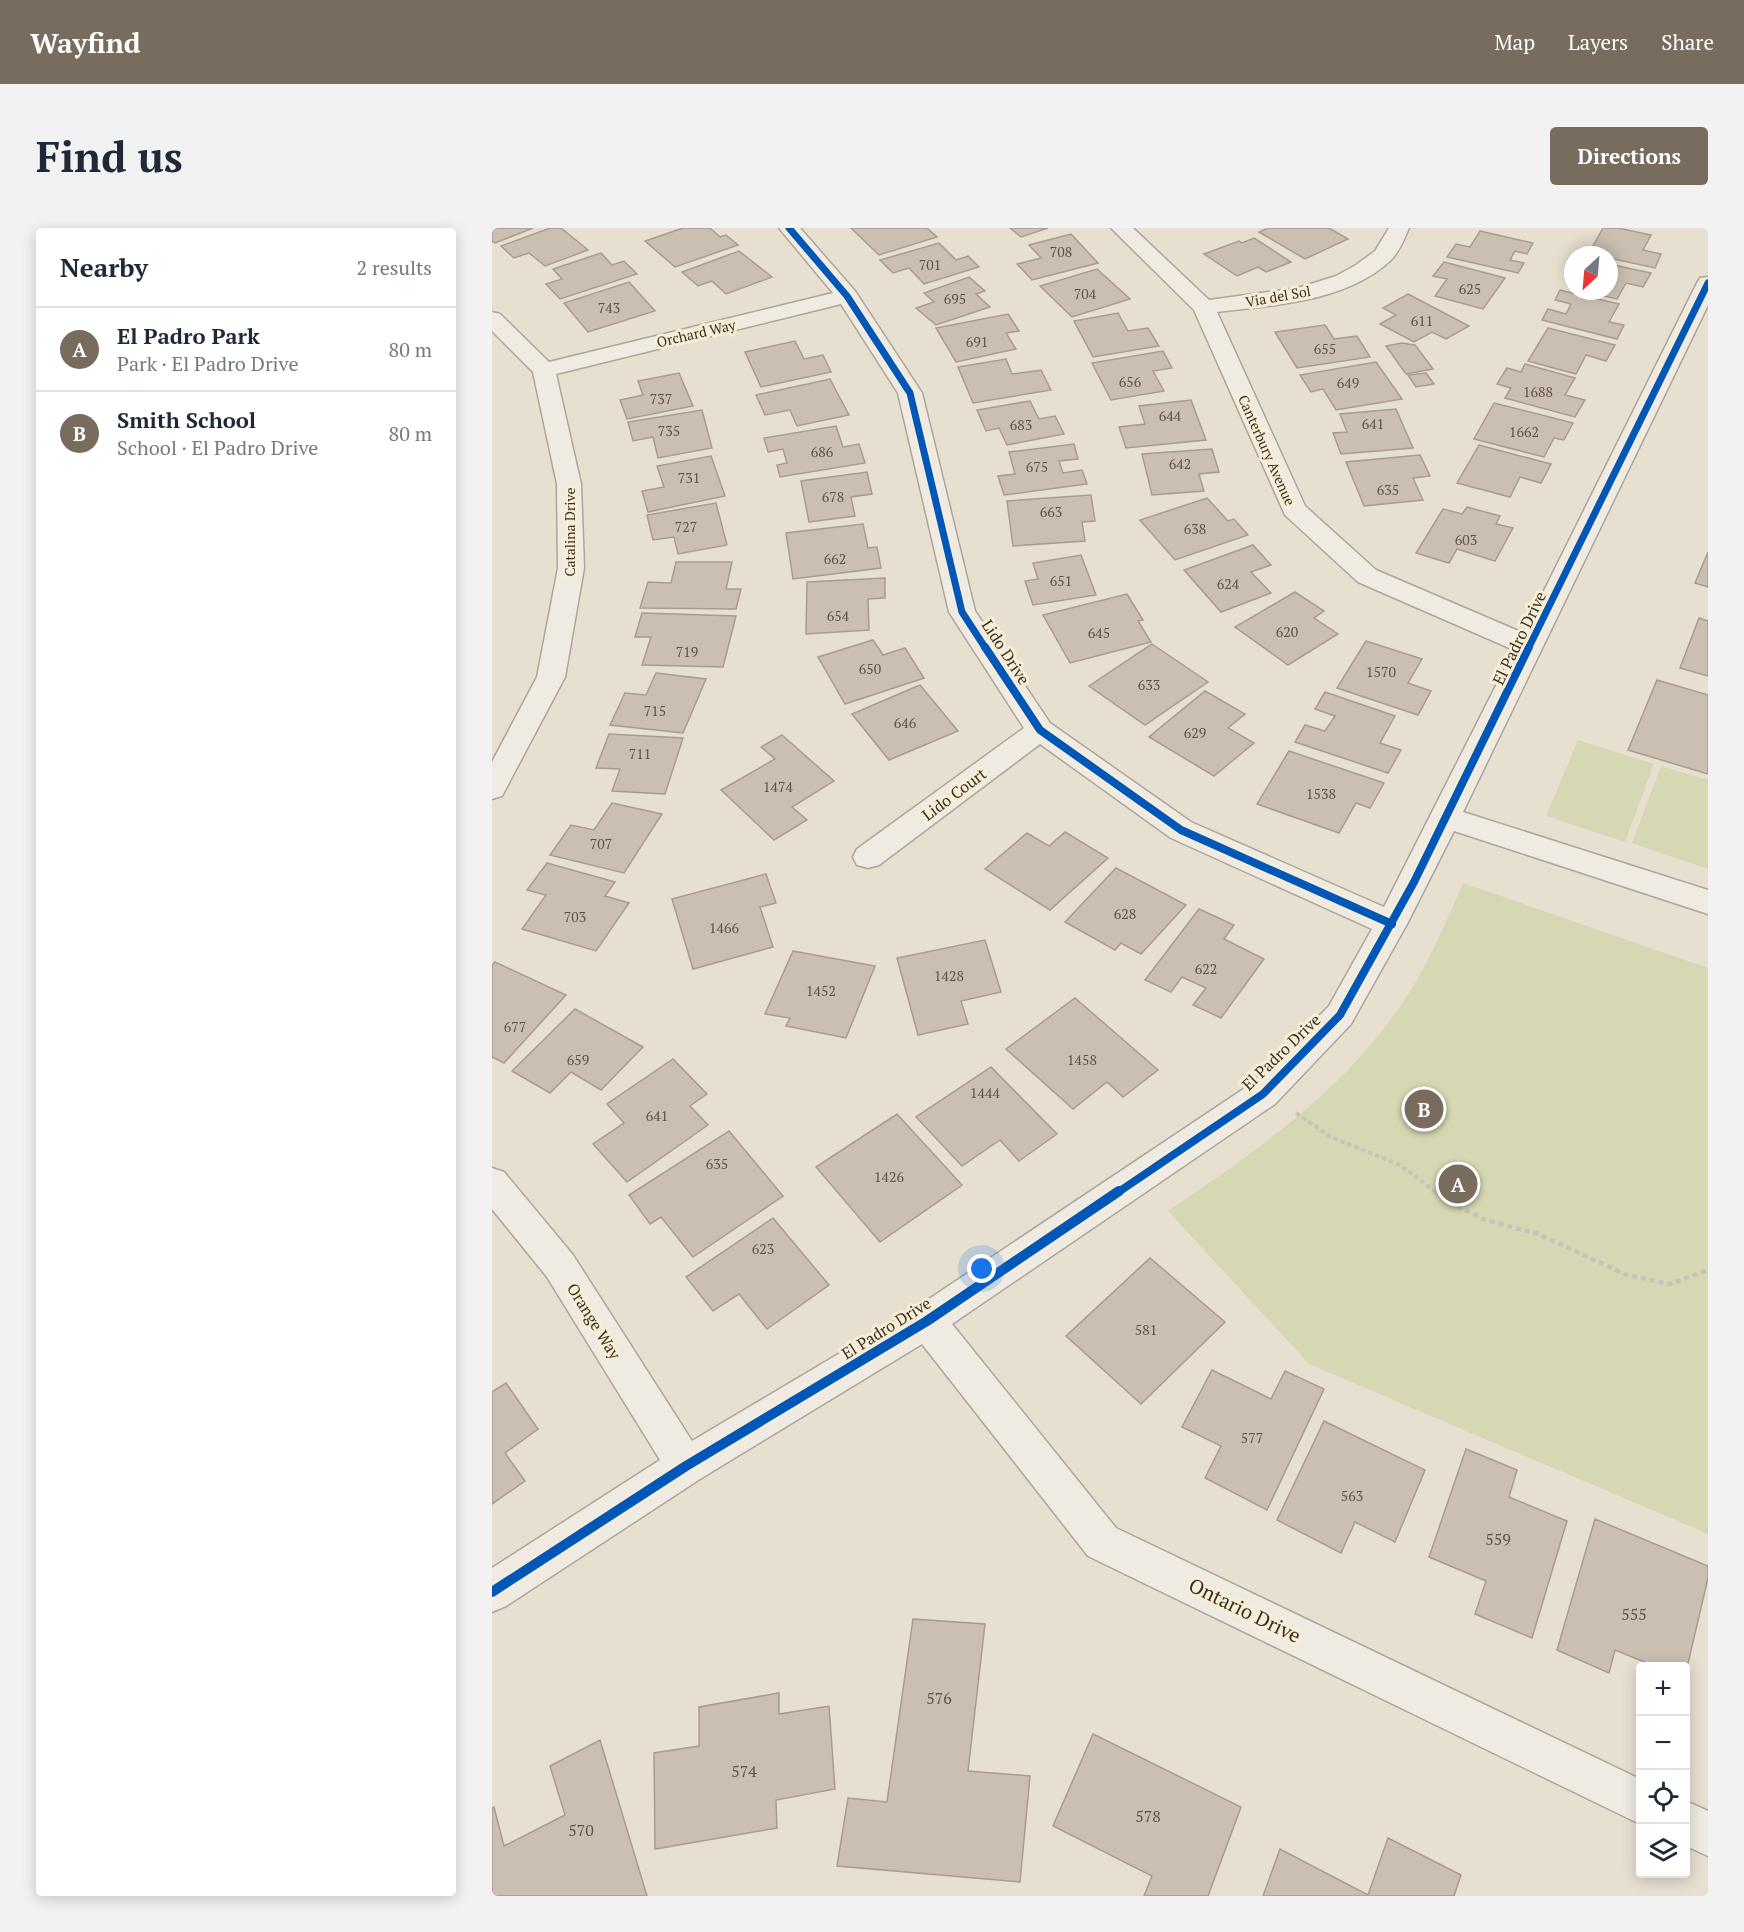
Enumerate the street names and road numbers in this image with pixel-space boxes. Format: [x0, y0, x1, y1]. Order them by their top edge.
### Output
street label: Via del Sol [1244, 281, 1312, 311]
street label: Orchard Way [655, 314, 738, 351]
street label: Canterbury Avenue [1234, 392, 1300, 508]
street label: Catalina Drive [560, 488, 579, 576]
street label: El Padro Drive [1487, 588, 1551, 688]
street label: Lido Drive [977, 615, 1035, 689]
street label: Lido Court [917, 763, 991, 825]
street label: El Padro Drive [1237, 1009, 1325, 1095]
street label: Orange Way [562, 1279, 627, 1364]
street label: El Padro Drive [837, 1292, 935, 1364]
street label: Ontario Drive [1184, 1571, 1306, 1649]

